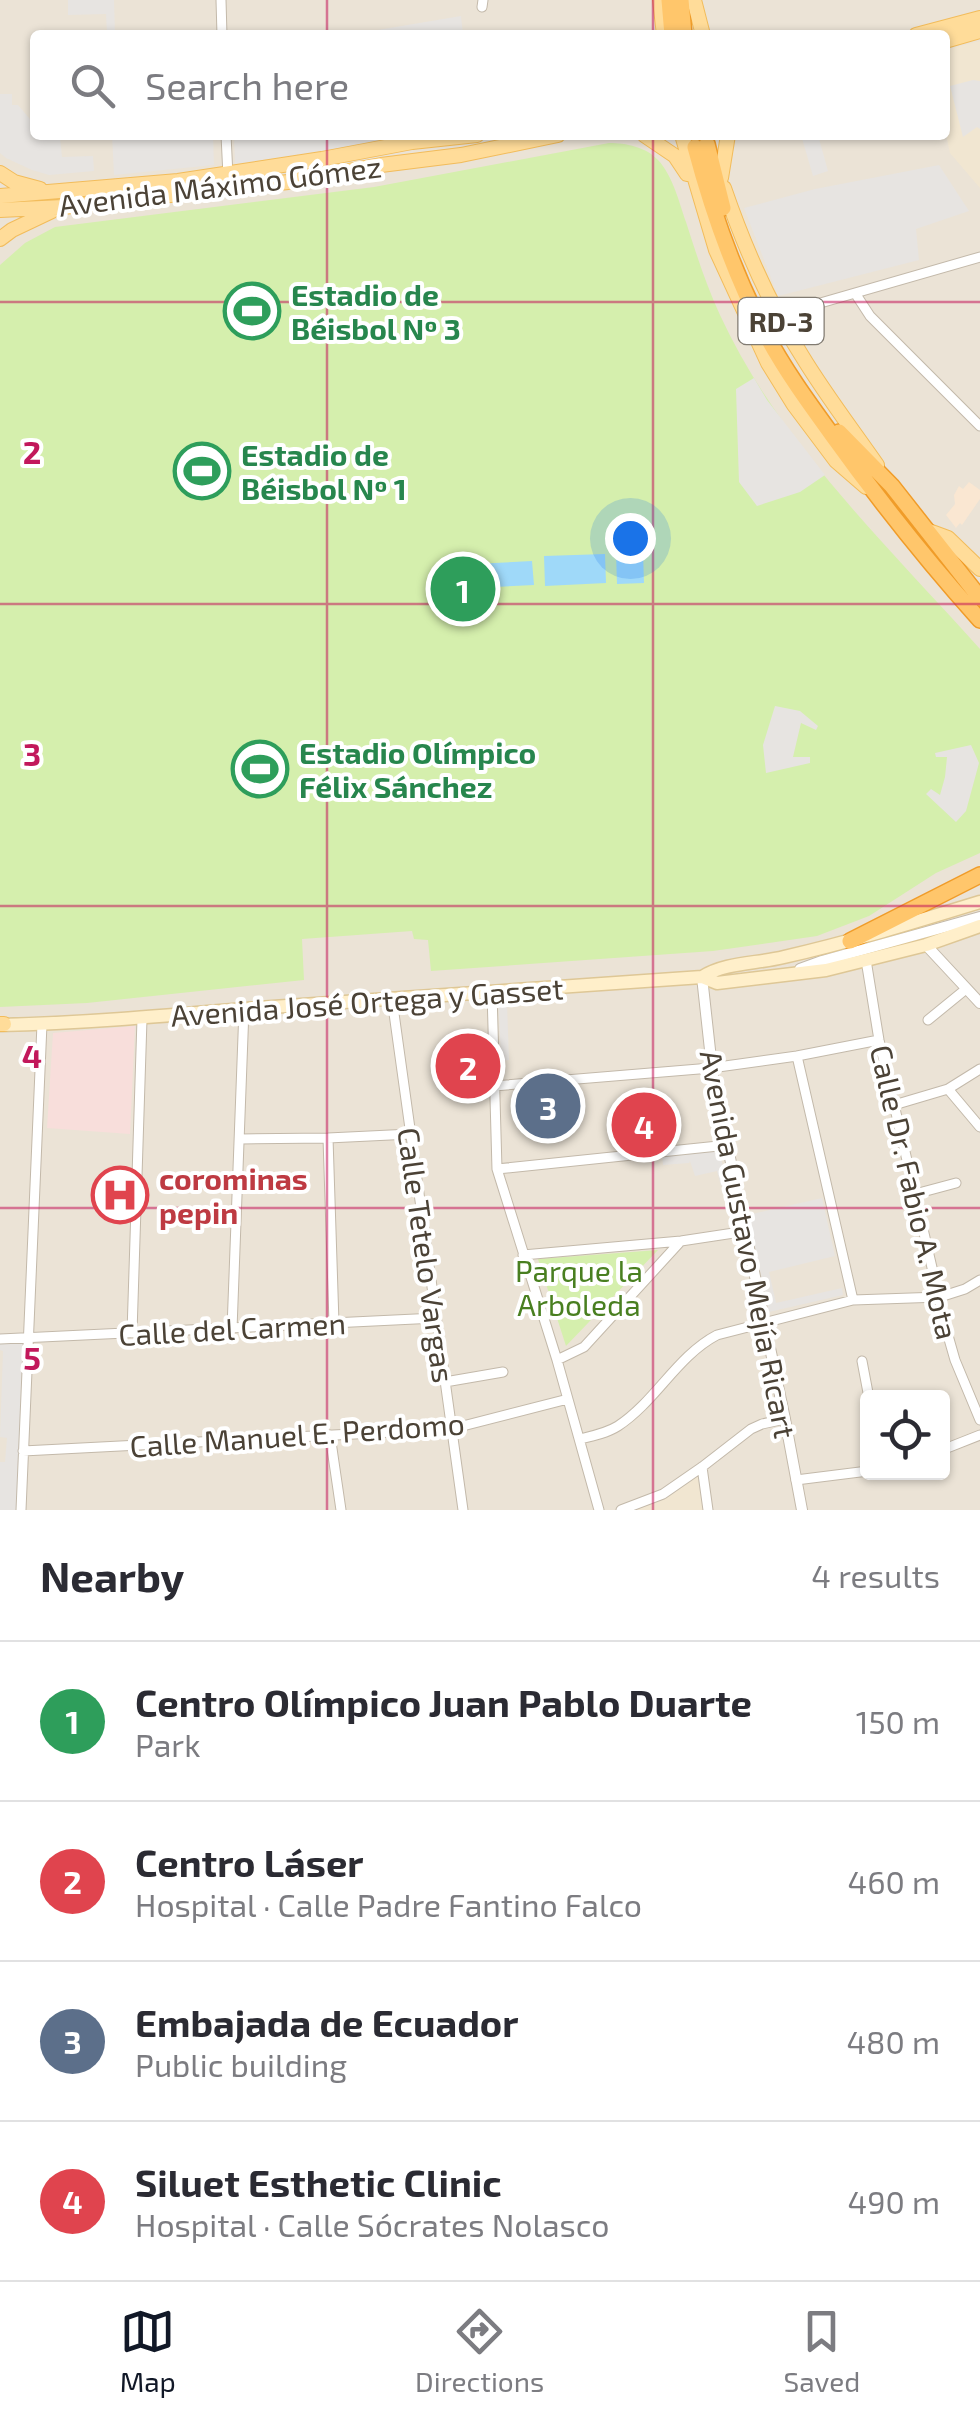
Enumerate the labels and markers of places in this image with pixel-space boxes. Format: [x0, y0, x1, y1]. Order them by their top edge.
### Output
place label: Estadio de Béisbol Nº 3 [291, 276, 461, 346]
sports icon: Estadio de Béisbol Nº 3 [222, 281, 282, 341]
place label: Estadio de Béisbol Nº 1 [241, 436, 407, 506]
sports icon: Estadio de Béisbol Nº 1 [172, 441, 232, 501]
pin: 1 [430, 552, 496, 626]
place label: Estadio Olímpico Félix Sánchez [299, 734, 536, 804]
sports icon: Estadio Olímpico Félix Sánchez [230, 739, 290, 799]
pin: 2 [436, 1028, 500, 1104]
pin: 3 [516, 1068, 580, 1144]
pin: 4 [612, 1088, 676, 1162]
place label: corominas pepin [159, 1160, 308, 1230]
hospital icon: corominas pepin [90, 1165, 150, 1225]

